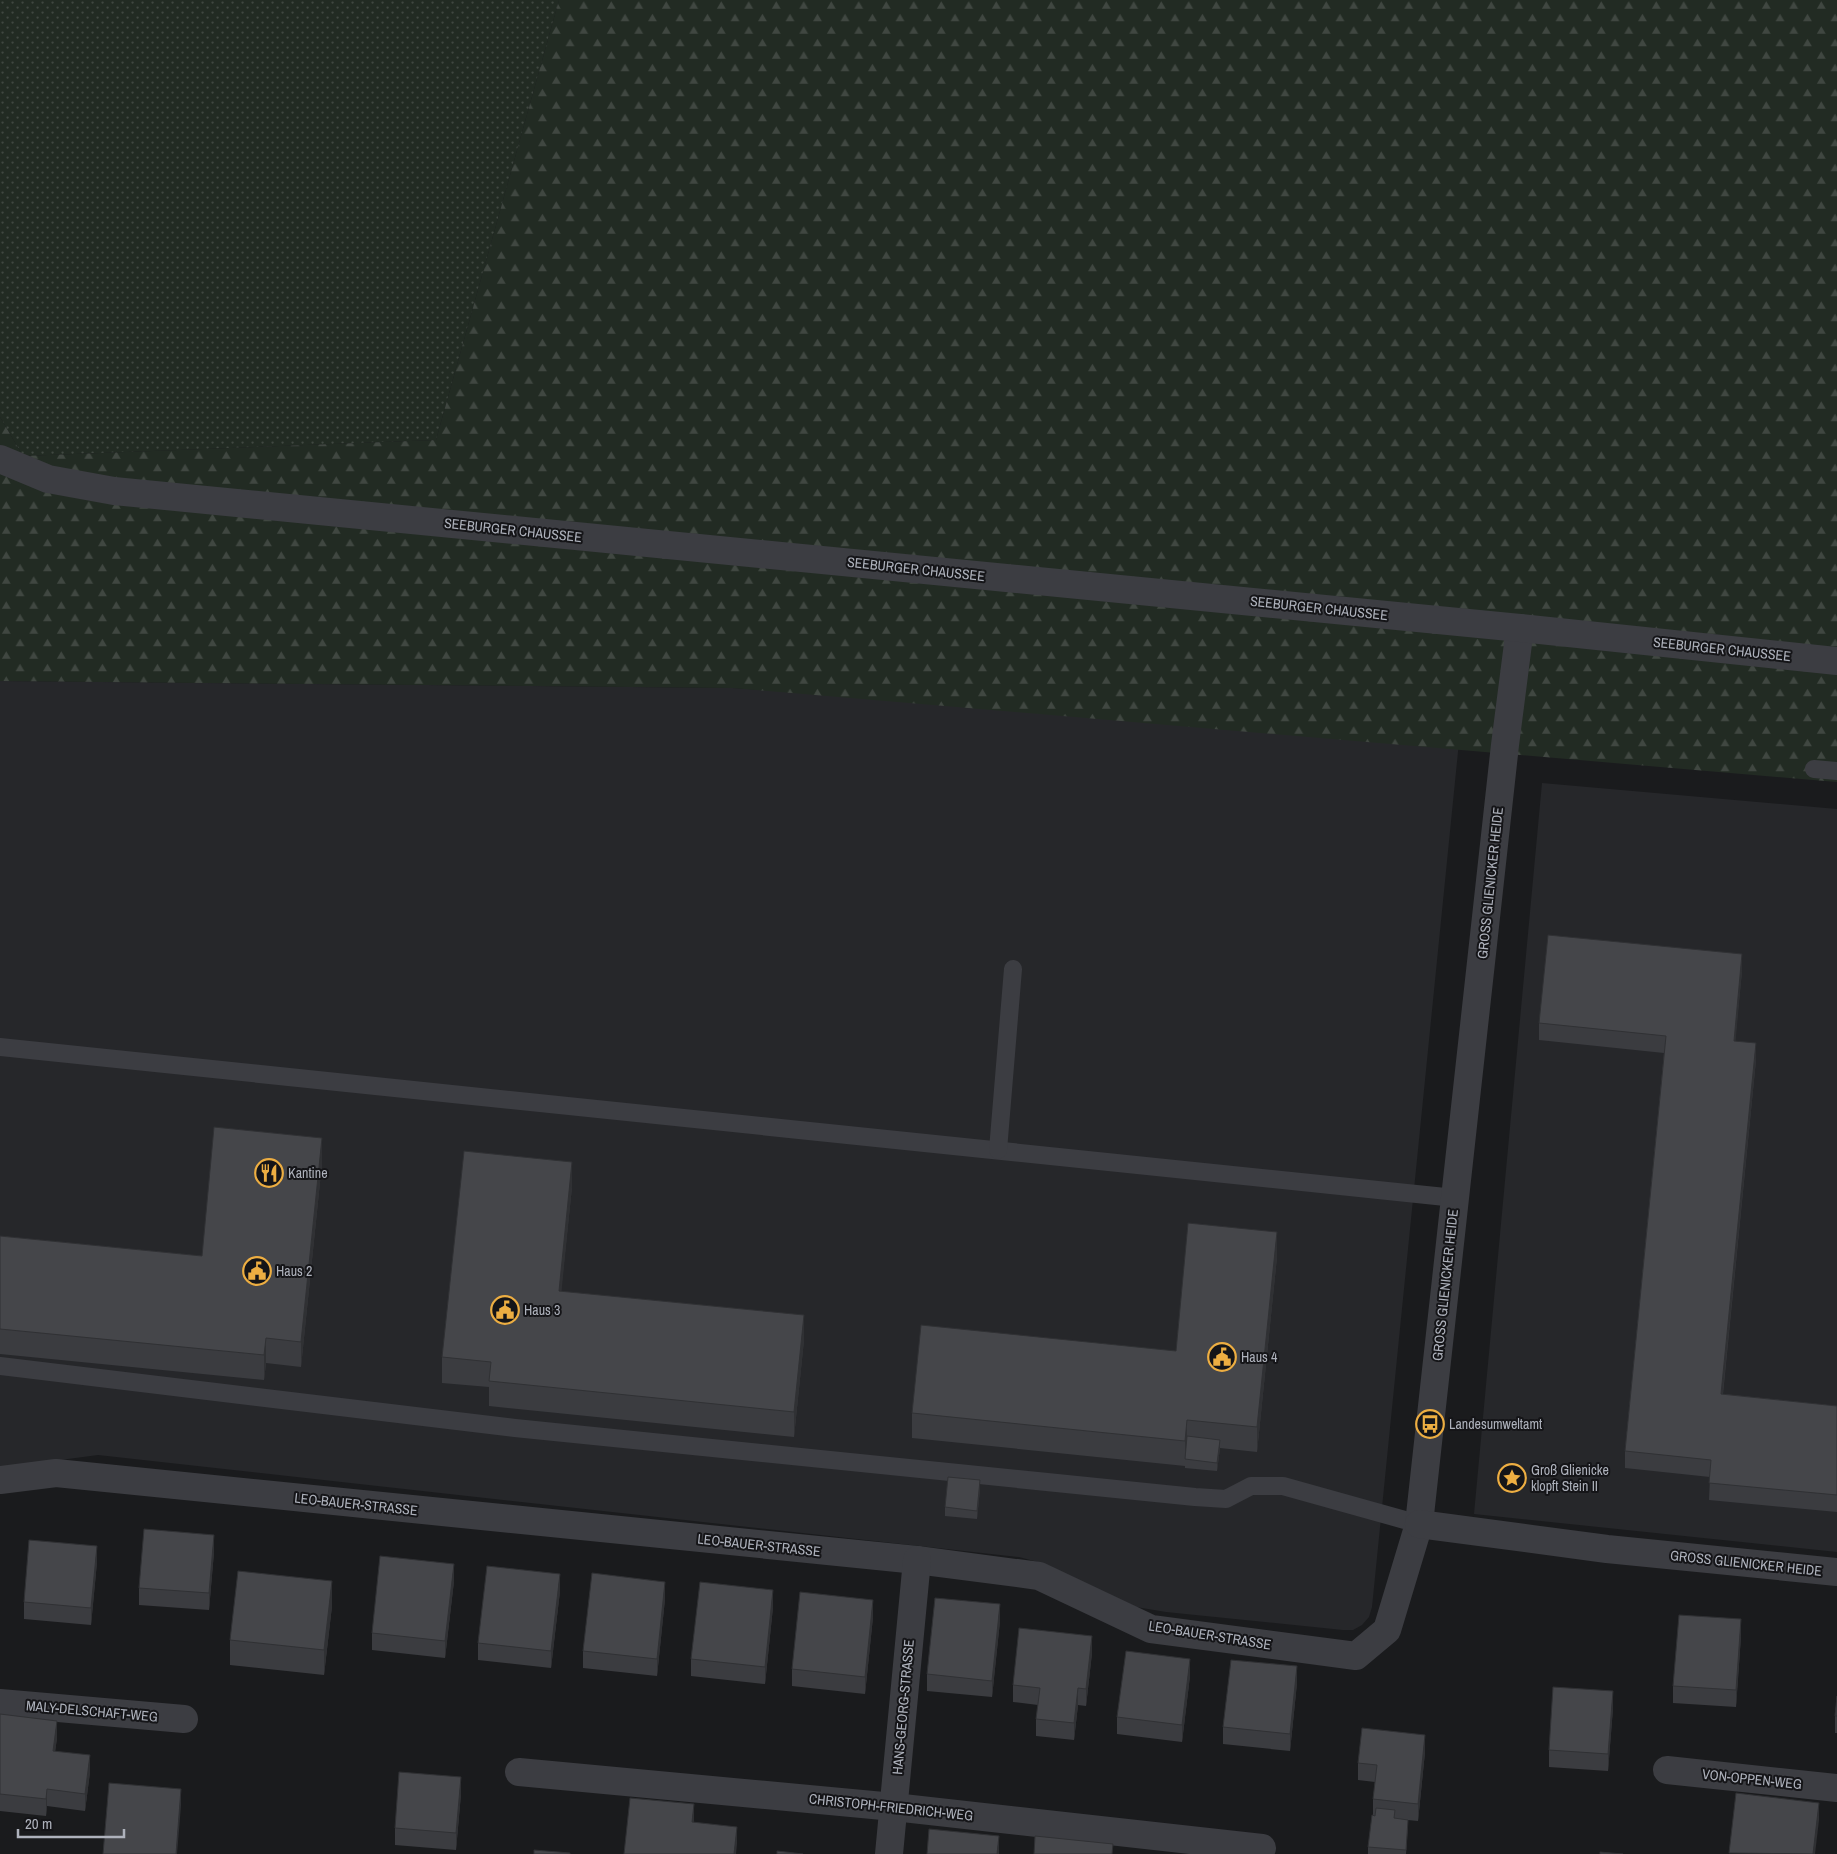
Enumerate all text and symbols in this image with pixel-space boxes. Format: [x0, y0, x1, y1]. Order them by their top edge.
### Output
street label: SEEBURGER CHAUSSEE [443, 514, 583, 546]
street label: SEEBURGER CHAUSSEE [846, 553, 986, 585]
street label: SEEBURGER CHAUSSEE [1249, 592, 1389, 624]
street label: SEEBURGER CHAUSSEE [1652, 633, 1792, 665]
street label: GROSS GLIENICKER HEIDE [1473, 806, 1507, 960]
restaurant icon: Kantine [254, 1158, 284, 1188]
place label: Kantine [288, 1164, 328, 1182]
street label: GROSS GLIENICKER HEIDE [1428, 1208, 1462, 1362]
public building icon: Haus 2 [242, 1256, 272, 1286]
place label: Haus 2 [276, 1262, 312, 1280]
public building icon: Haus 3 [490, 1295, 520, 1325]
place label: Haus 3 [524, 1301, 560, 1319]
public building icon: Haus 4 [1207, 1342, 1237, 1372]
place label: Haus 4 [1241, 1348, 1278, 1366]
bus stop icon: Landesumweltamt [1415, 1409, 1445, 1439]
place label: Landesumweltamt [1449, 1415, 1542, 1433]
place label: Groß Glienicke klopft Stein II [1531, 1461, 1609, 1495]
place icon: Groß Glienicke klopft Stein II [1497, 1463, 1527, 1493]
street label: LEO-BAUER-STRASSE [294, 1489, 418, 1519]
street label: LEO-BAUER-STRASSE [697, 1530, 821, 1560]
street label: GROSS GLIENICKER HEIDE [1669, 1546, 1823, 1580]
street label: LEO-BAUER-STRASSE [1147, 1616, 1273, 1654]
street label: HANS-GEORG-STRASSE [888, 1639, 918, 1775]
street label: MALY-DELSCHAFT-WEG [25, 1696, 159, 1726]
street label: VON-OPPEN-WEG [1701, 1765, 1803, 1793]
street label: CHRISTOPH-FRIEDRICH-WEG [808, 1789, 974, 1825]
scale bar [18, 1806, 124, 1838]
text: 20 m [25, 1813, 52, 1834]

